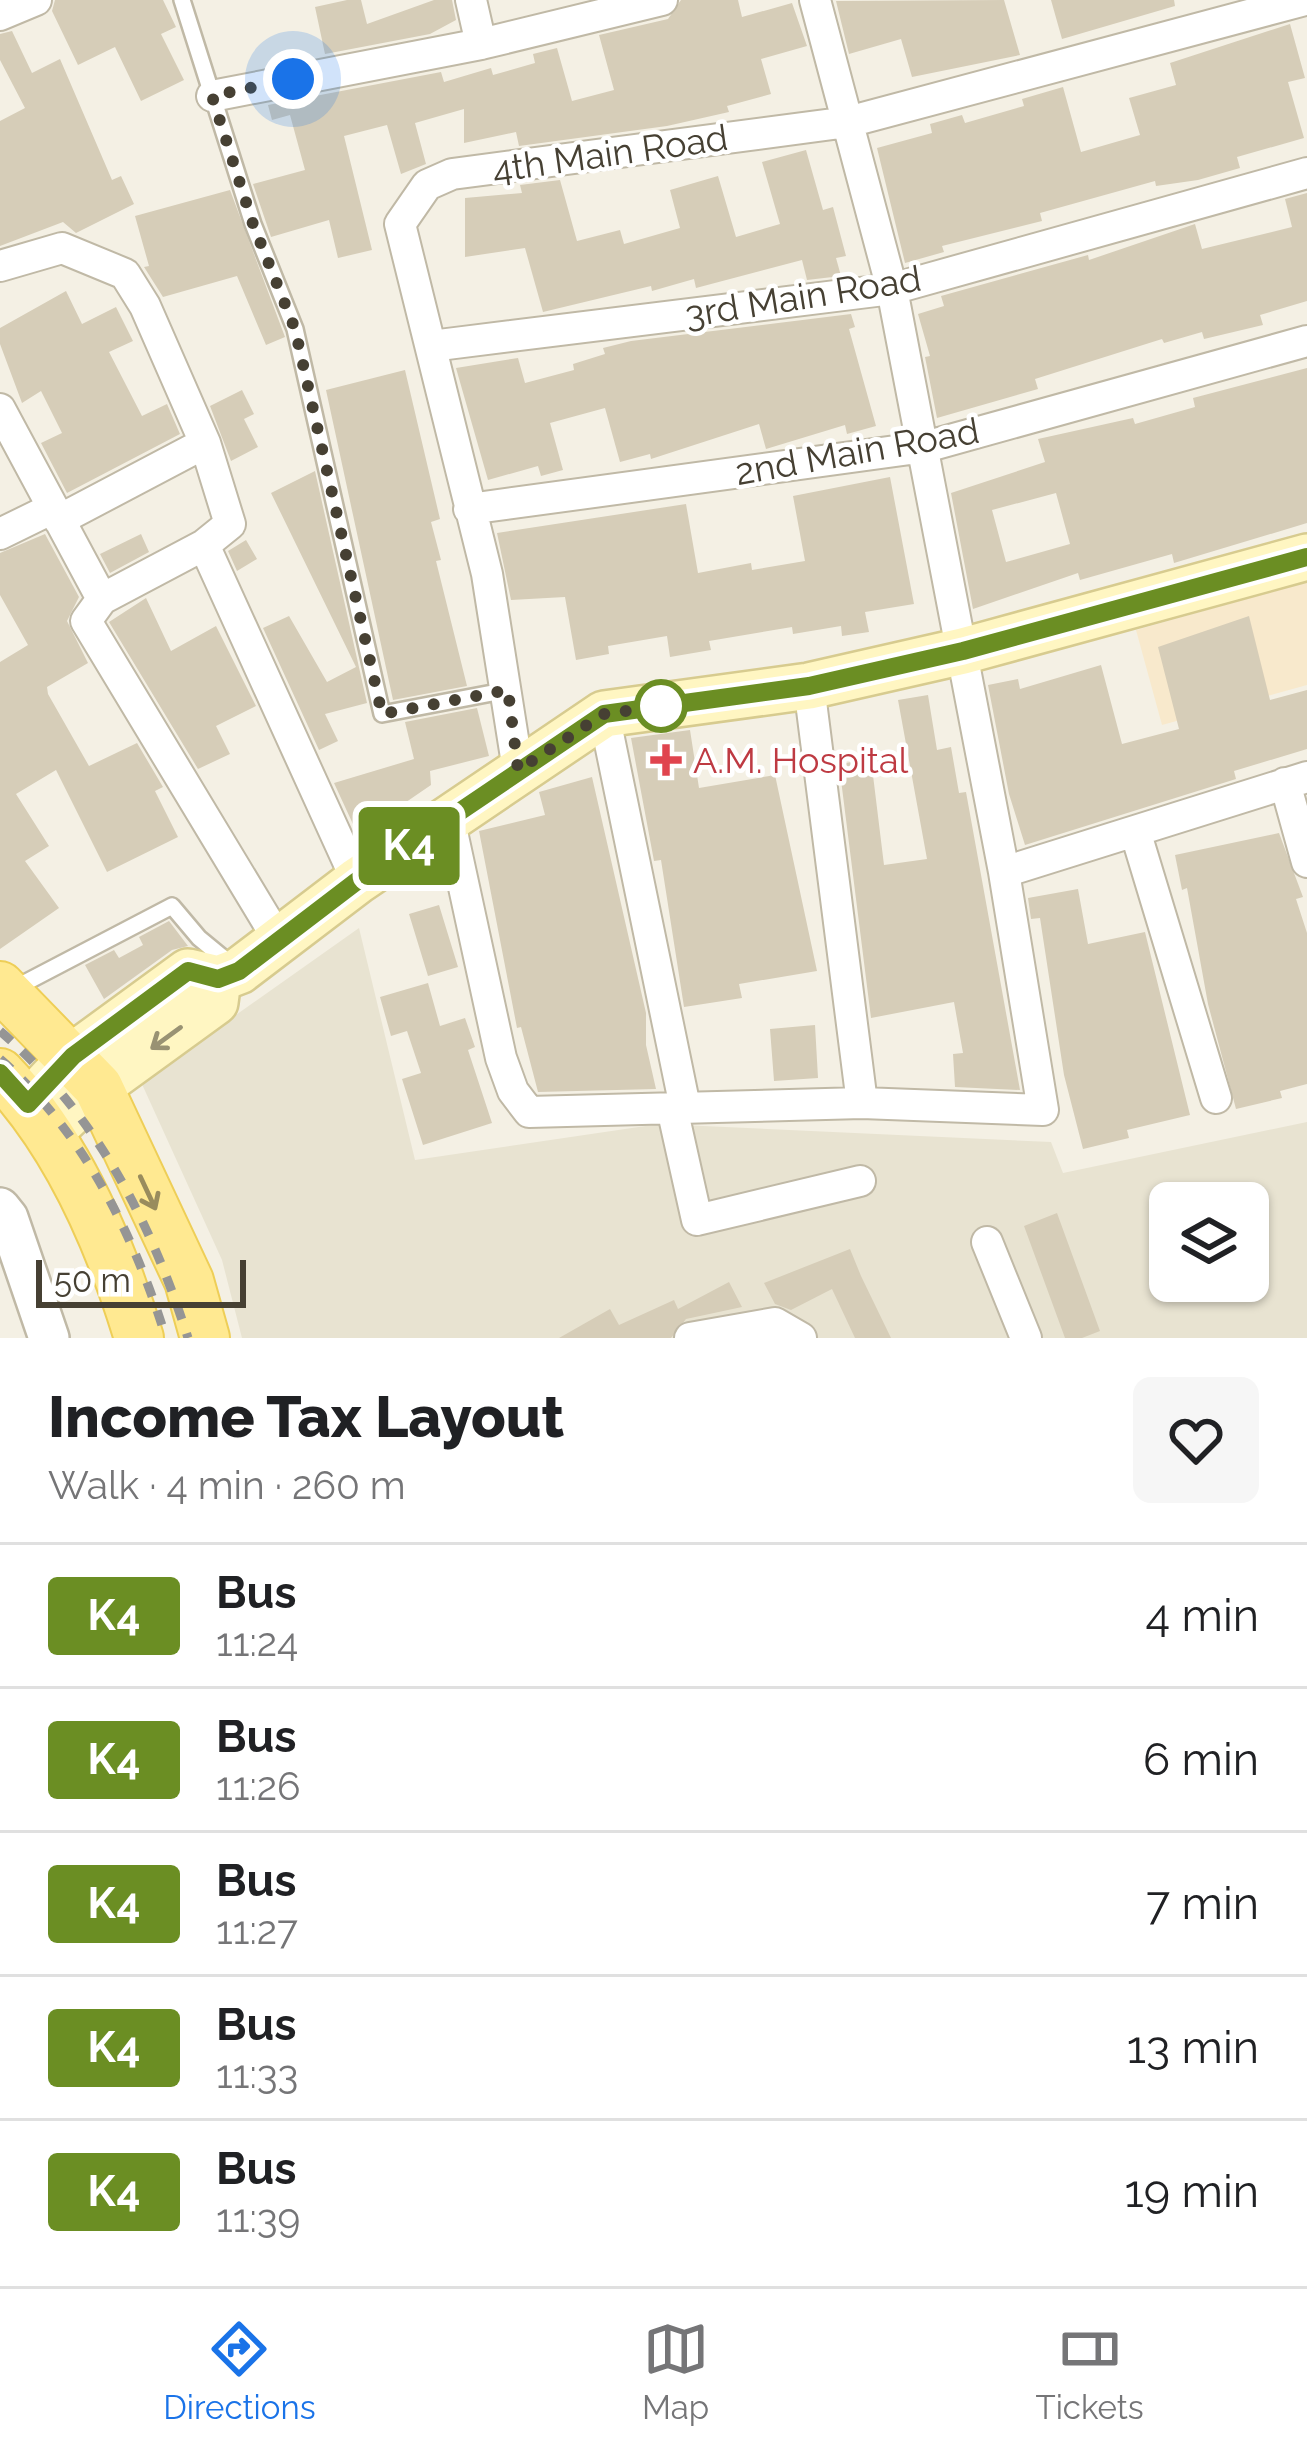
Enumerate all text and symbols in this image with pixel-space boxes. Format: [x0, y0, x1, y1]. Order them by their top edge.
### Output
your location [263, 49, 323, 109]
street label: 4th Main Road [490, 116, 730, 190]
street label: 3rd Main Road [682, 257, 924, 335]
street label: 2nd Main Road [732, 409, 982, 493]
unlabelled marker [636, 681, 686, 731]
place label: A.M. Hospital [693, 739, 909, 781]
marker: A.M. Hospital [650, 744, 682, 776]
line badge: K4 [355, 807, 463, 885]
text: K4 [383, 821, 435, 870]
one-way arrow [150, 1024, 183, 1050]
one-way arrow [138, 1174, 160, 1210]
map controls [1149, 1182, 1269, 1302]
button: layers [1149, 1182, 1269, 1302]
scale bar [36, 1254, 246, 1307]
text: 50 m [54, 1261, 131, 1300]
button: heart [1133, 1377, 1259, 1503]
text: Income Tax Layout [48, 1383, 564, 1450]
text: Walk · 4 min · 260 m [48, 1462, 406, 1508]
text: Bus [216, 1566, 297, 1619]
text: 4 min [1146, 1589, 1259, 1642]
text: K4 [88, 1591, 140, 1640]
text: 11:24 [216, 1619, 298, 1665]
text: Bus [216, 1710, 297, 1763]
text: 6 min [1143, 1733, 1259, 1786]
text: K4 [88, 1735, 140, 1784]
text: 11:26 [216, 1763, 301, 1809]
text: Bus [216, 1854, 297, 1907]
text: 7 min [1146, 1877, 1259, 1930]
text: K4 [88, 1879, 140, 1928]
text: 11:27 [216, 1907, 298, 1953]
text: Bus [216, 1998, 297, 2051]
text: 13 min [1127, 2021, 1259, 2074]
text: K4 [88, 2023, 140, 2072]
text: 11:33 [216, 2051, 298, 2097]
text: Bus [216, 2142, 297, 2195]
text: 19 min [1124, 2165, 1259, 2218]
text: K4 [88, 2167, 140, 2216]
text: 11:39 [216, 2195, 300, 2241]
tab: Directions [163, 2316, 316, 2427]
tab: Map [642, 2316, 709, 2427]
tab: Tickets [1036, 2316, 1144, 2427]

